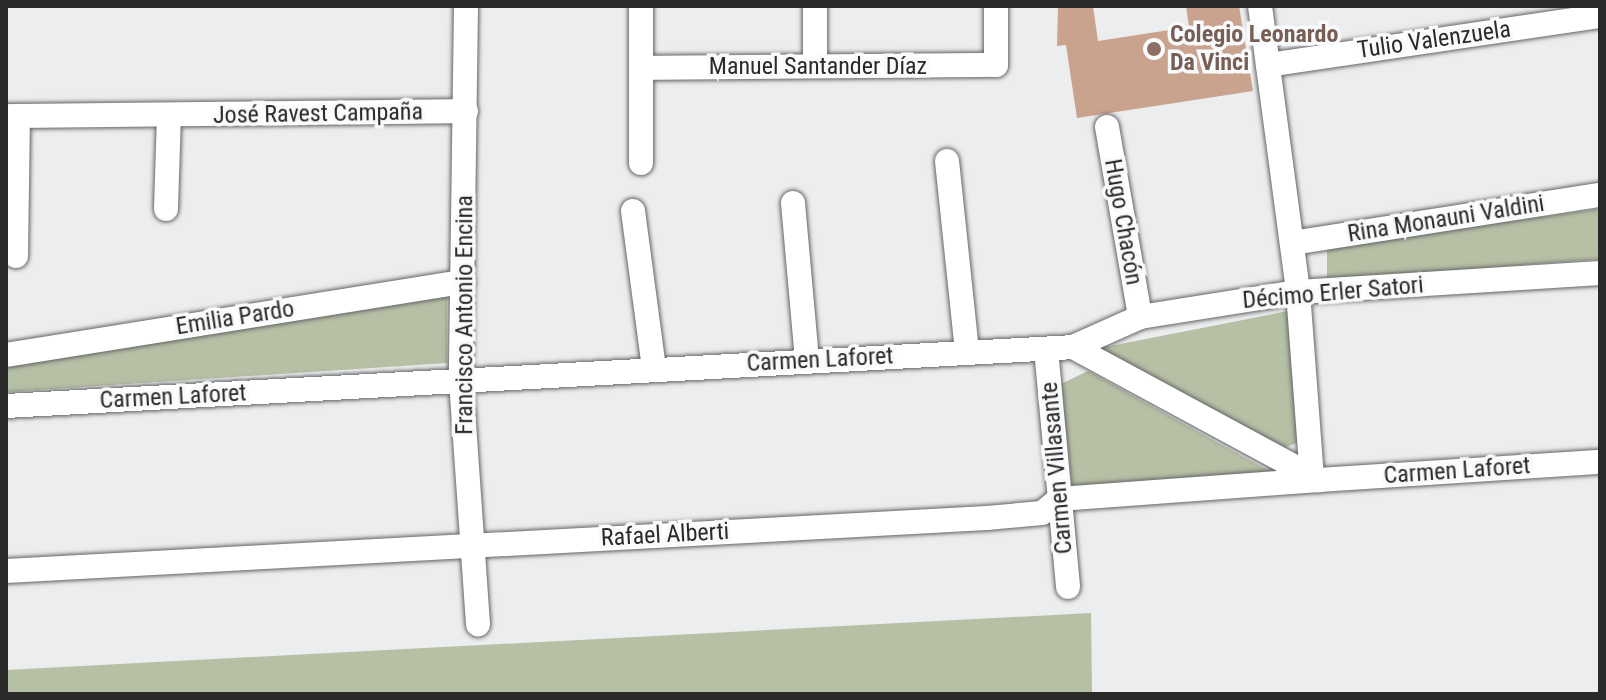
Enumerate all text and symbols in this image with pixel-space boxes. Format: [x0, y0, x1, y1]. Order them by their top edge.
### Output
street label: Tulio Valenzuela [1355, 15, 1513, 65]
place label: Colegio Leonardo Da Vinci [1170, 21, 1338, 77]
marker: Colegio Leonardo Da Vinci [1145, 40, 1163, 58]
street label: Manuel Santander Díaz [709, 53, 927, 81]
street label: José Ravest Campaña [213, 98, 423, 130]
street label: Hugo Chacón [1098, 157, 1148, 287]
street label: Rina Monauni Valdini [1346, 189, 1546, 249]
street label: Francisco Antonio Encina [451, 195, 479, 435]
street label: Décimo Erler Satori [1241, 271, 1425, 315]
street label: Emilia Pardo [174, 294, 296, 342]
street label: Carmen Laforet [746, 342, 894, 378]
street label: Carmen Laforet [99, 379, 247, 415]
street label: Carmen Villasante [1035, 381, 1079, 555]
street label: Carmen Laforet [1383, 452, 1531, 490]
street label: Rafael Alberti [600, 517, 730, 553]

